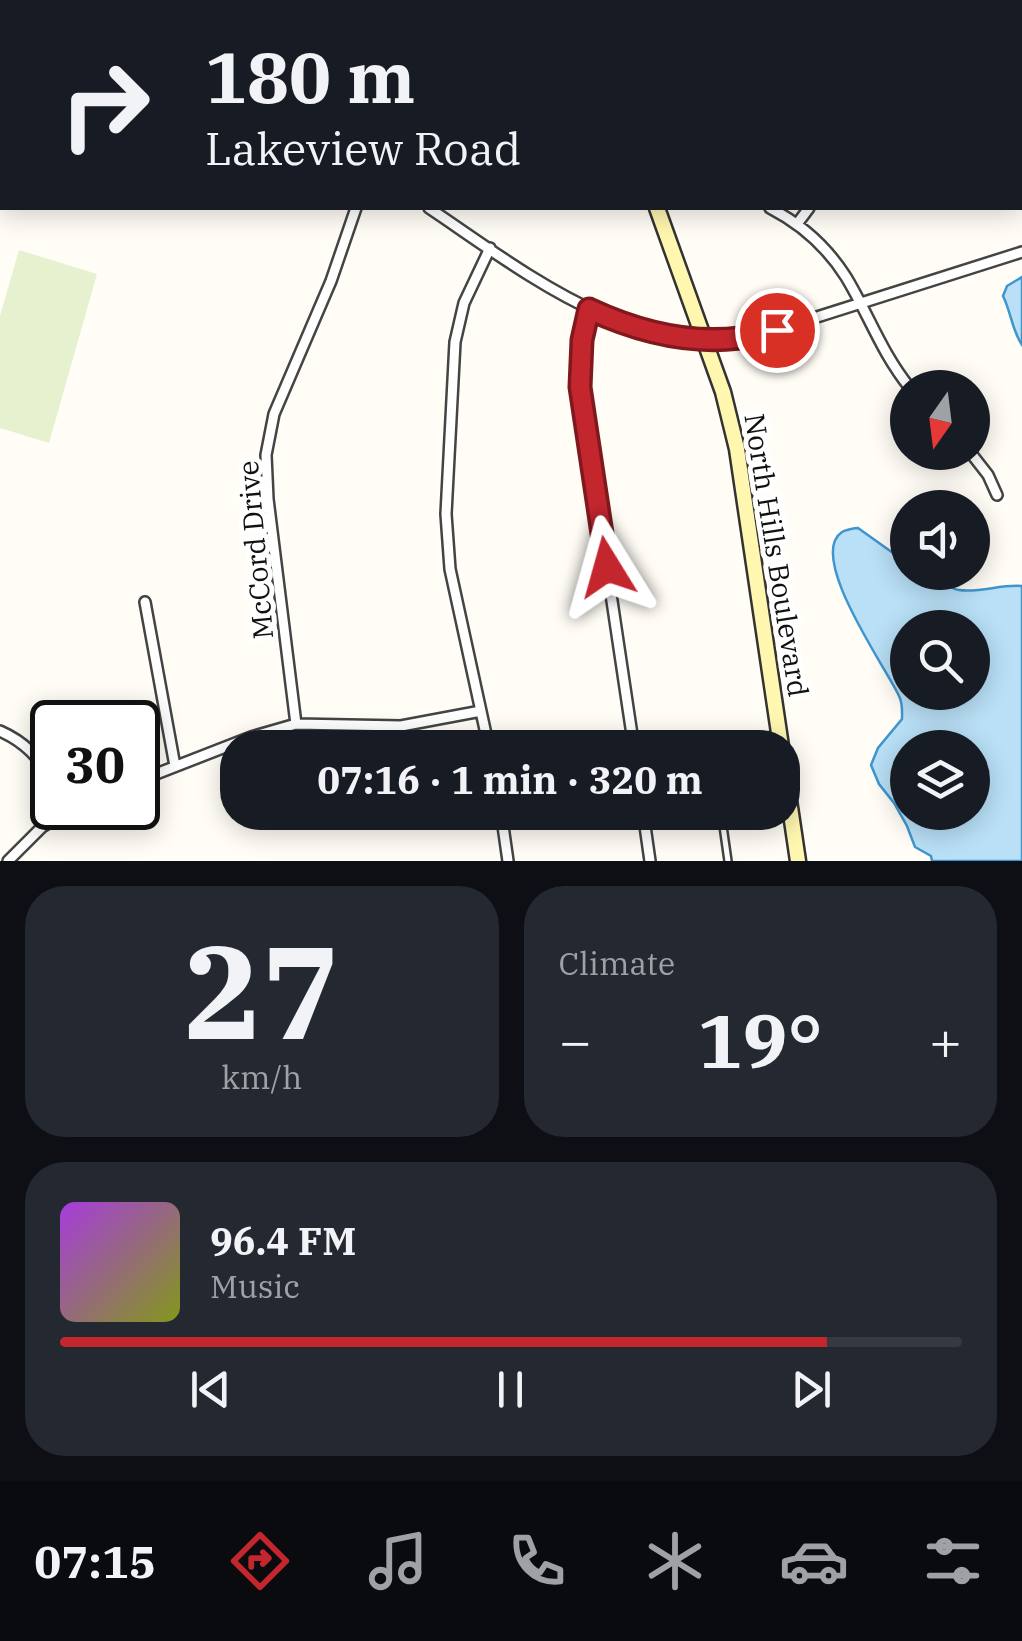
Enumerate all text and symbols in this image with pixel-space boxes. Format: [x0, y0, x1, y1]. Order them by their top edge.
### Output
text: 180 m [205, 31, 415, 122]
icon: right [40, 40, 170, 170]
text: Lakeview Road [205, 119, 521, 177]
pin [735, 288, 820, 373]
icon: arrive [750, 303, 805, 358]
north arrow [890, 370, 990, 470]
map controls [890, 370, 990, 830]
street label: North Hills Boulevard [736, 411, 818, 699]
street label: McCord Drive [229, 459, 281, 641]
button: sound [890, 490, 990, 590]
position arrow [555, 515, 659, 619]
button: search [890, 610, 990, 710]
speed limit sign: 30 [30, 700, 160, 830]
button: layers [890, 730, 990, 830]
text: 07:16 · 1 min · 320 m [317, 755, 703, 804]
text: 27 [184, 906, 340, 1075]
text: Climate [559, 942, 675, 984]
text: 19° [698, 991, 823, 1089]
text: − [559, 1005, 592, 1076]
text: + [929, 1005, 962, 1076]
text: km/h [221, 1056, 302, 1098]
text: 96.4 FM [210, 1216, 356, 1265]
text: Music [210, 1265, 300, 1307]
icon: previous [183, 1362, 238, 1417]
icon: pause [483, 1362, 538, 1417]
icon: next [784, 1362, 839, 1417]
icon: directions [225, 1526, 295, 1596]
icon: music [363, 1526, 433, 1596]
icon: phone [502, 1526, 572, 1596]
icon: climate [640, 1526, 710, 1596]
icon: car [779, 1526, 849, 1596]
icon: filters [918, 1526, 988, 1596]
text: 07:15 [34, 1532, 156, 1590]

